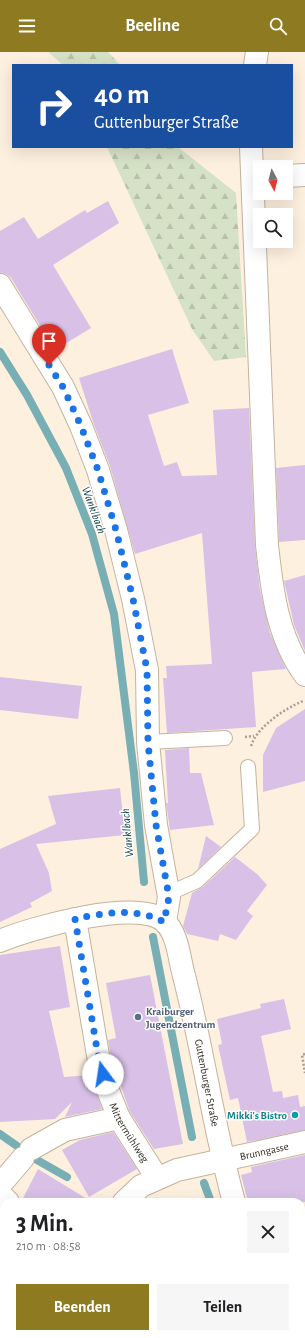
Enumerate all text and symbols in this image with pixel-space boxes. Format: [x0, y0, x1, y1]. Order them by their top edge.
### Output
icon: menu [16, 15, 38, 37]
icon: search [267, 15, 289, 37]
text: Beeline [125, 17, 180, 35]
icon: right [28, 80, 80, 132]
text: 40 m [94, 81, 150, 109]
text: Guttenburger Straße [94, 114, 239, 132]
north arrow [253, 160, 293, 200]
map controls [253, 160, 293, 248]
button: search [253, 208, 293, 248]
pin [32, 324, 66, 365]
icon: arrive [38, 330, 60, 352]
water label: Wanklbach [80, 485, 108, 535]
water label: Wanklbach [119, 808, 135, 858]
place label: Kraiburger Jugendzentrum [146, 1006, 215, 1030]
marker: Kraiburger Jugendzentrum [133, 1012, 143, 1022]
street label: Guttenburger Straße [193, 1038, 221, 1127]
position arrow [82, 1053, 124, 1095]
street label: Mittermühlweg [107, 1101, 151, 1165]
place label: Mikki's Bistro [227, 1110, 288, 1121]
marker: Mikki's Bistro [290, 1110, 300, 1120]
street label: Brunngasse [239, 1141, 290, 1162]
button: close [247, 1211, 289, 1253]
text: 3 Min. [16, 1212, 74, 1236]
text: 210 m · 08:58 [16, 1240, 81, 1253]
button: Beenden [16, 1284, 149, 1330]
button: Teilen [157, 1284, 289, 1330]

